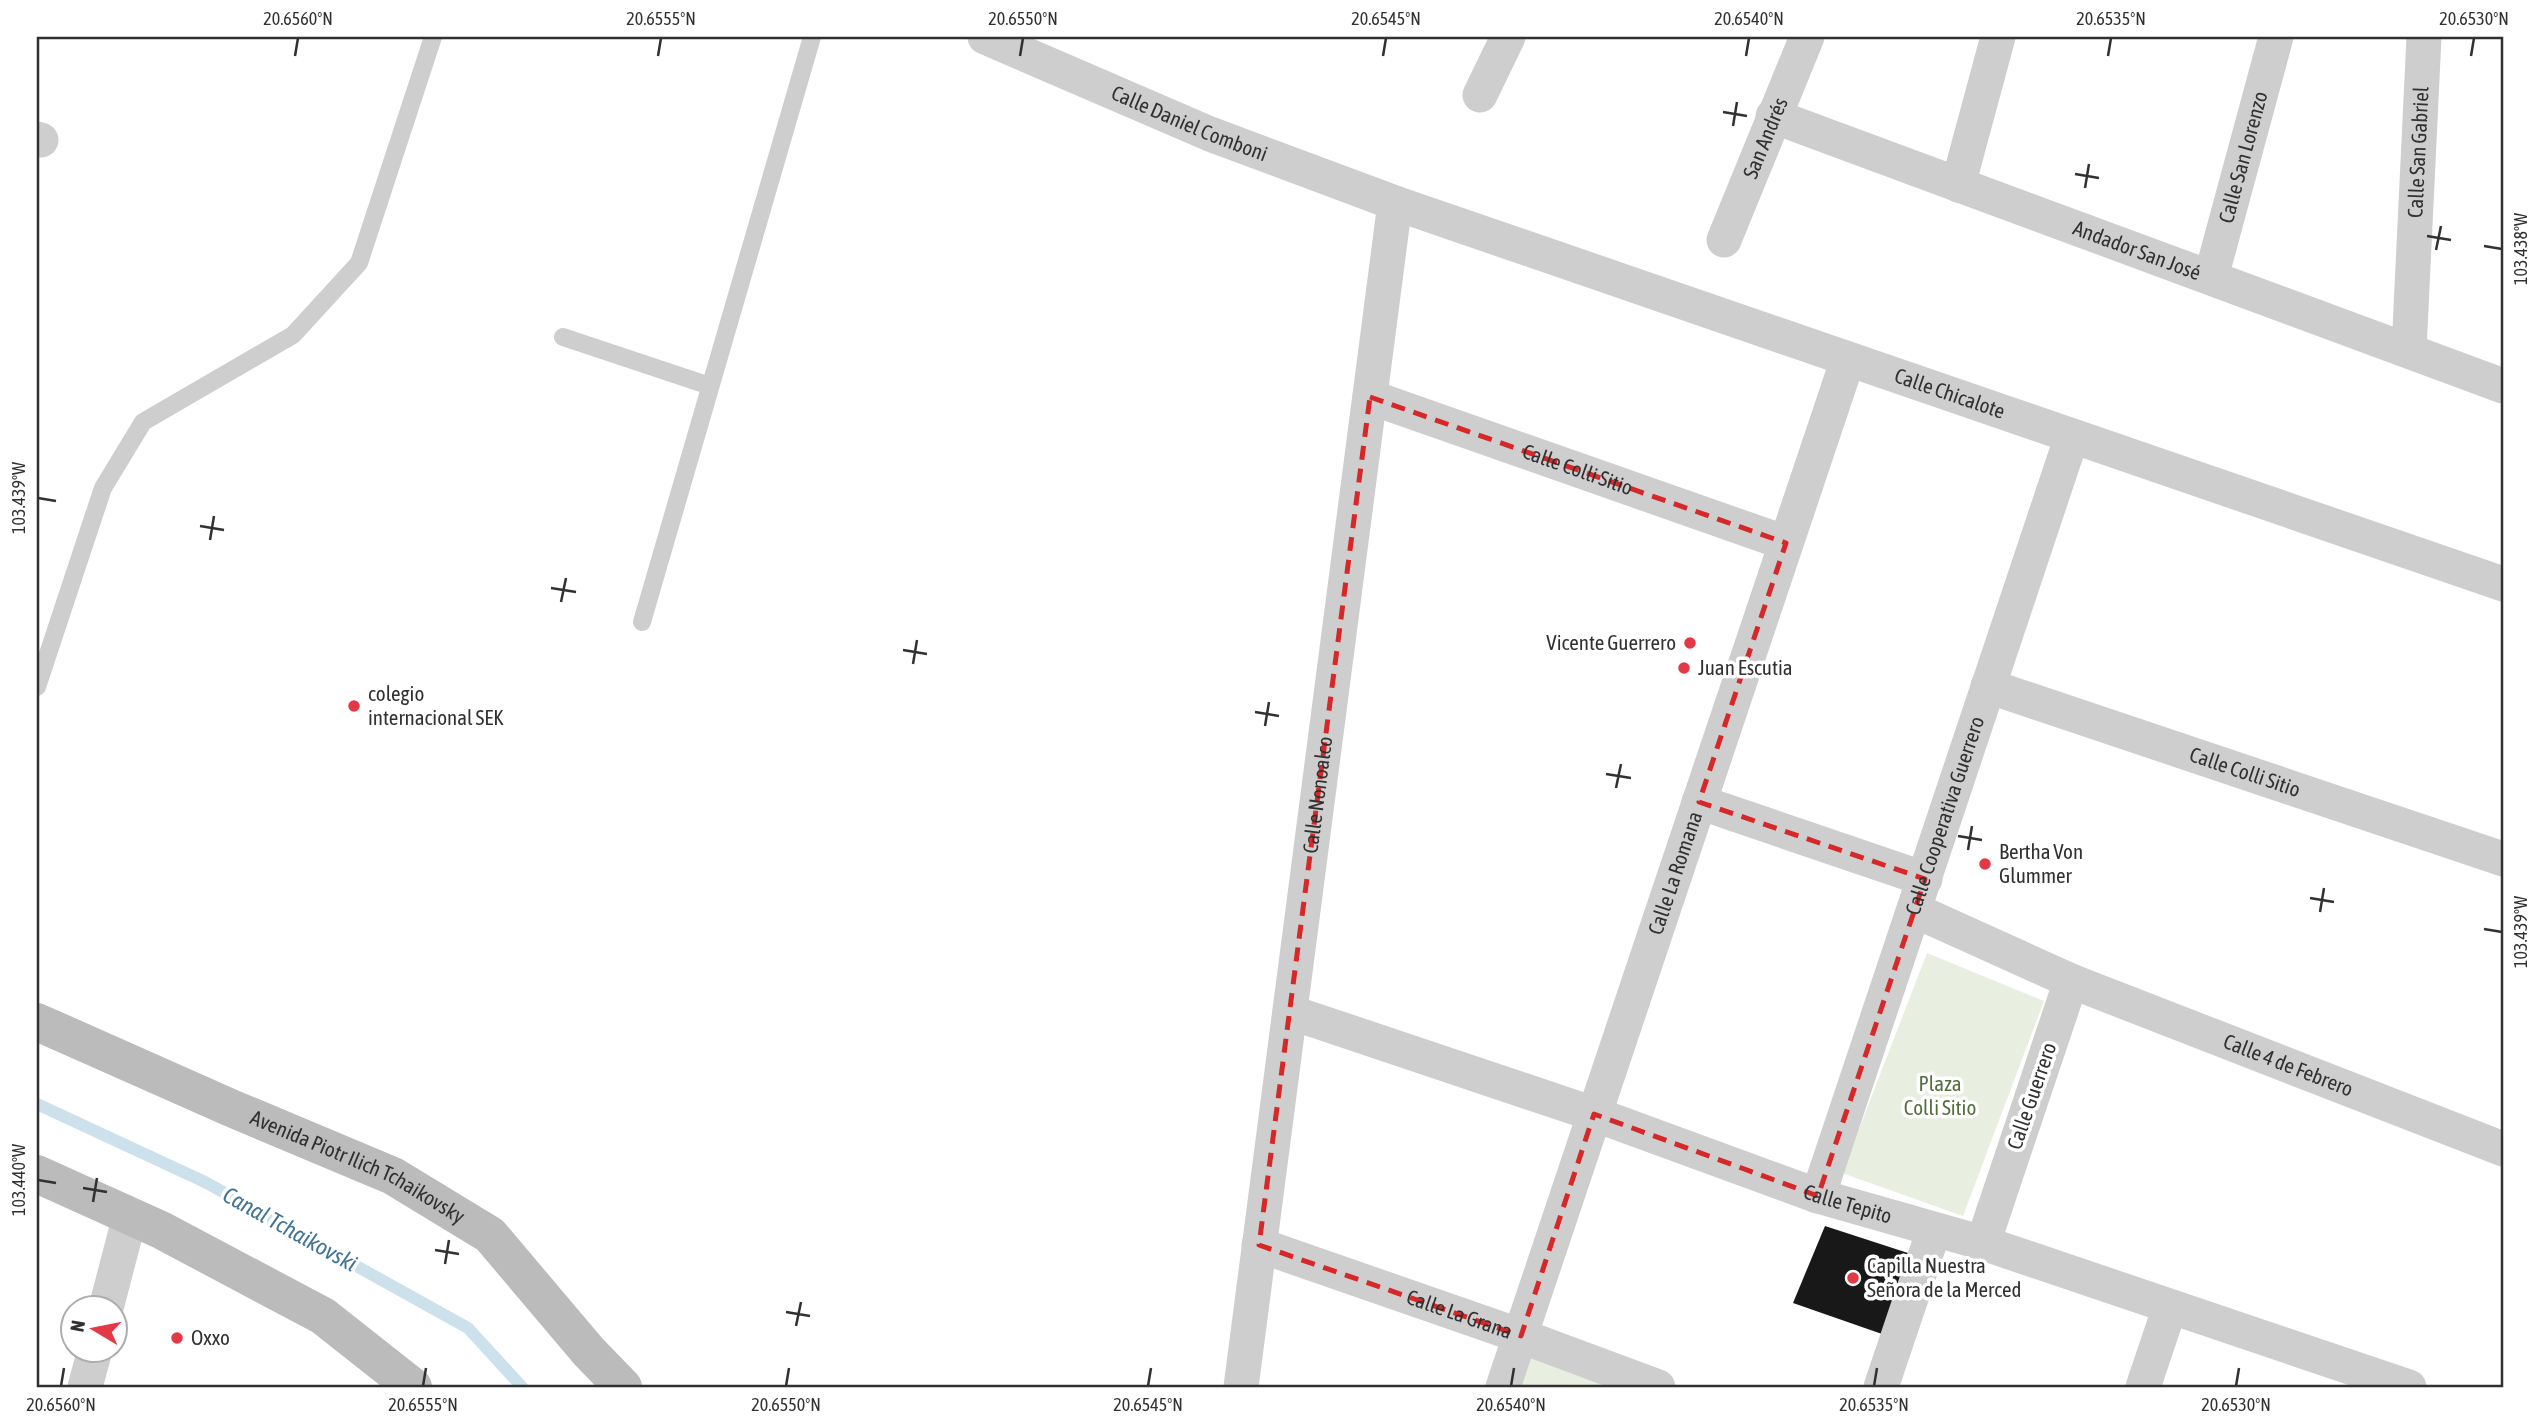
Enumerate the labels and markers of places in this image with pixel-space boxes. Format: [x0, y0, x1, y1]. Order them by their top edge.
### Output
place label: Vicente Guerrero [1546, 630, 1676, 654]
marker: Vicente Guerrero [1682, 635, 1698, 651]
place label: Juan Escutia [1698, 655, 1793, 679]
marker: Juan Escutia [1676, 660, 1692, 676]
place label: colegio internacional SEK [368, 681, 504, 729]
marker: colegio internacional SEK [346, 698, 362, 714]
place label: Bertha Von Glummer [1999, 839, 2083, 887]
marker: Bertha Von Glummer [1977, 856, 1993, 872]
place label: Capilla Nuestra Señora de la Merced [1867, 1253, 2021, 1301]
marker: Capilla Nuestra Señora de la Merced [1845, 1270, 1861, 1286]
place label: Oxxo [191, 1325, 230, 1349]
marker: Oxxo [169, 1330, 185, 1346]

